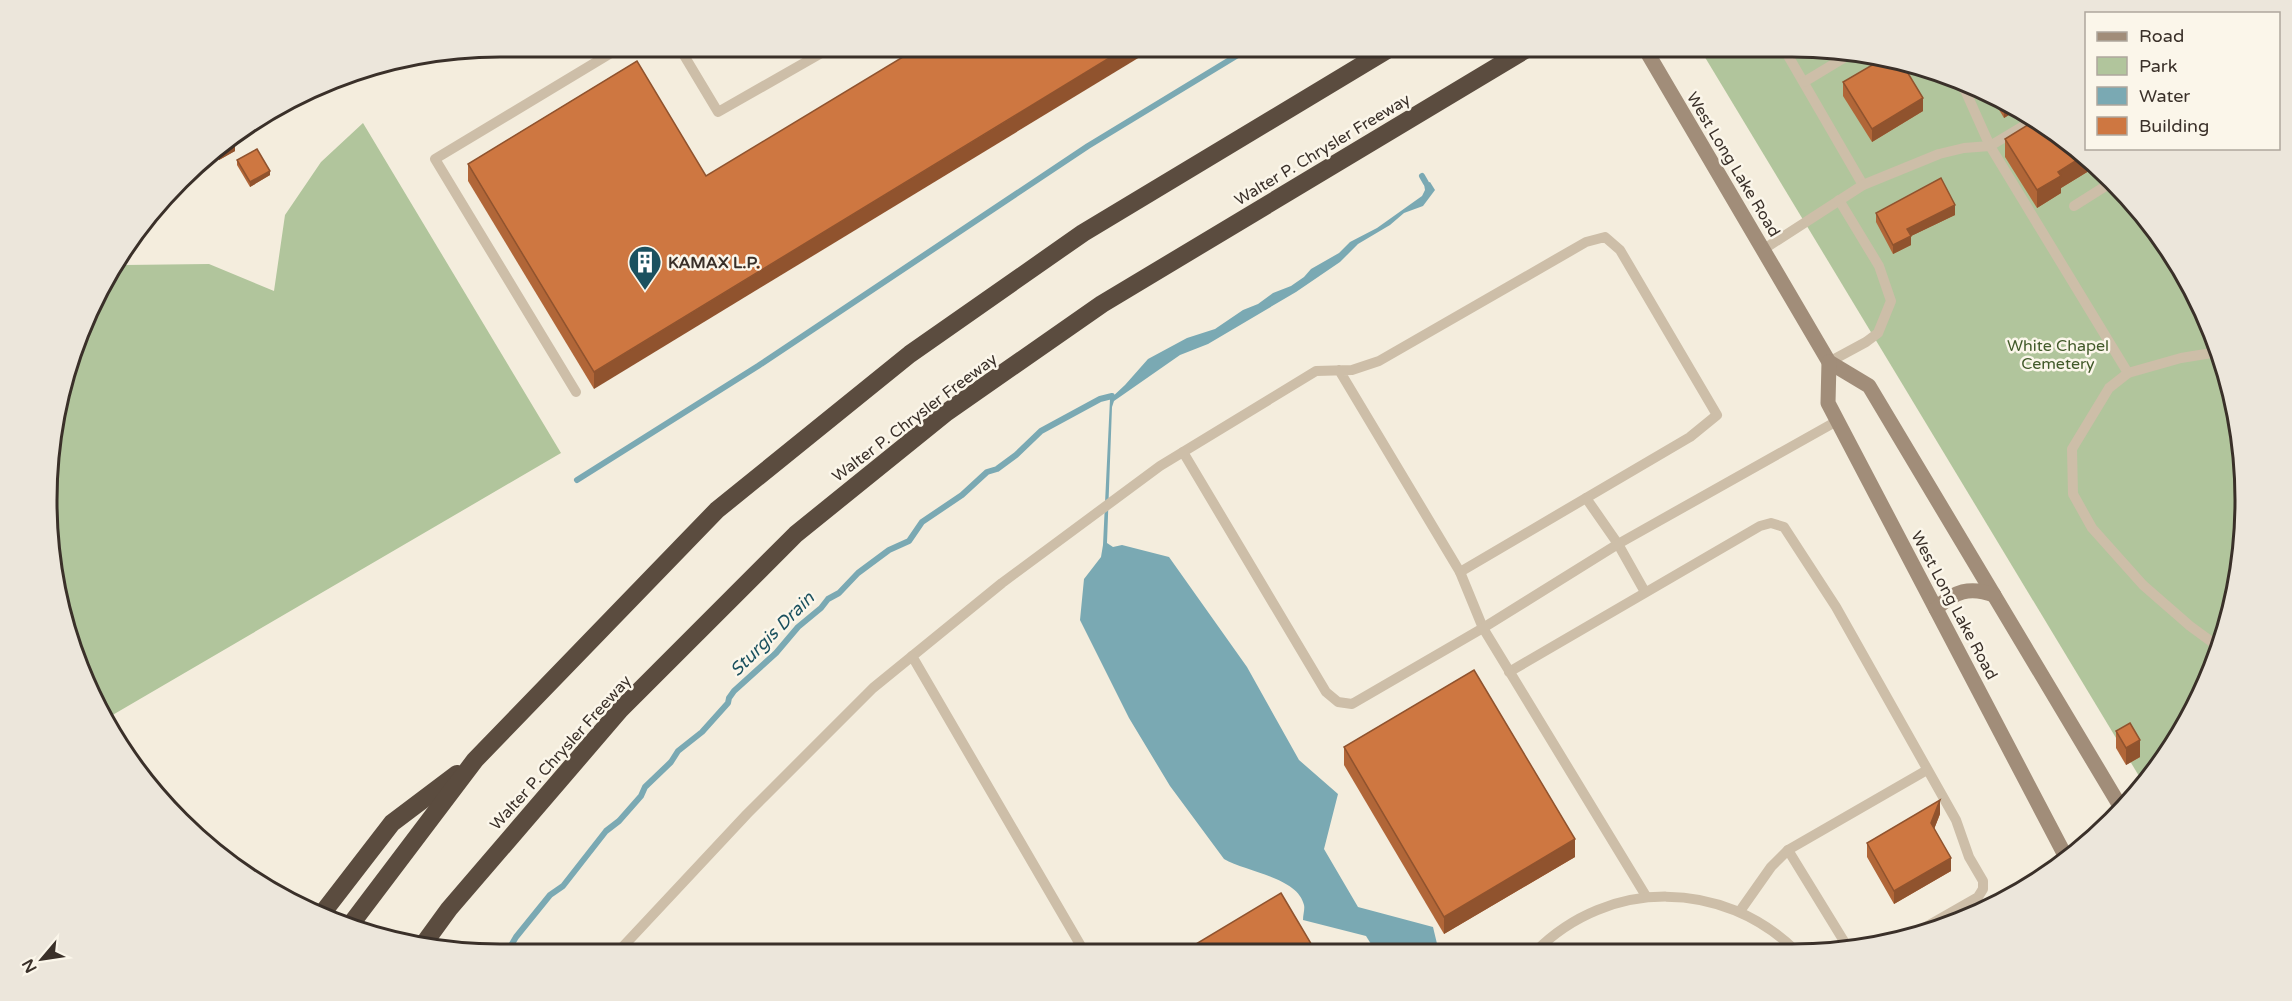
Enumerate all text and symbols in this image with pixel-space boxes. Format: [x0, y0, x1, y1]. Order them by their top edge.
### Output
legend [2085, 12, 2280, 150]
text: Road [2139, 25, 2184, 47]
text: Park [2139, 55, 2178, 77]
text: Water [2139, 85, 2190, 107]
street label: West Long Lake Road [1682, 88, 1784, 241]
street label: Walter P. Chrysler Freeway [1231, 89, 1414, 210]
text: Building [2139, 115, 2209, 137]
building icon: KAMAX L.P. [627, 244, 663, 291]
place label: KAMAX L.P. [668, 253, 760, 273]
park label: White Chapel Cemetery [2007, 336, 2109, 374]
street label: Walter P. Chrysler Freeway [828, 349, 1001, 486]
street label: West Long Lake Road [1906, 528, 2002, 683]
water label: Sturgis Drain [725, 587, 819, 681]
street label: Walter P. Chrysler Freeway [486, 671, 636, 834]
north arrow [12, 929, 72, 989]
text: N [18, 955, 42, 976]

